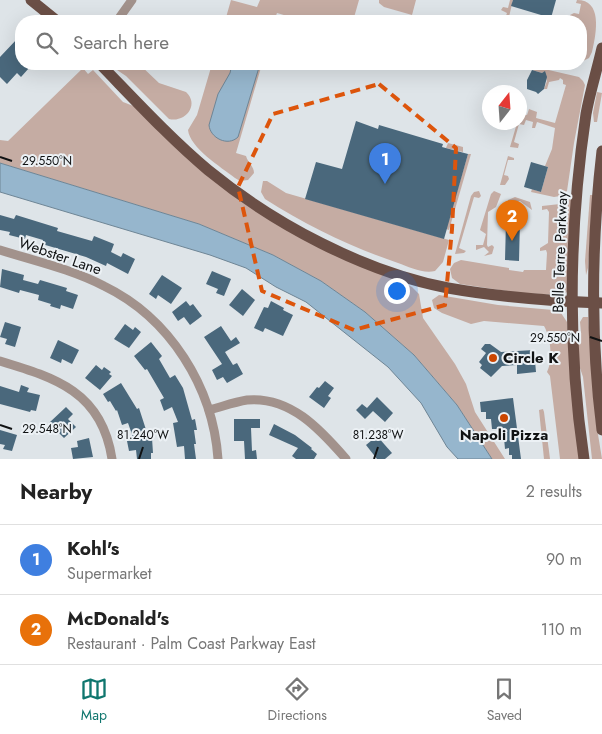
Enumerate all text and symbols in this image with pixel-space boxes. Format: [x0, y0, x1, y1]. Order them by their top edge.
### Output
search box [15, 15, 587, 70]
icon: search [33, 29, 61, 57]
text: Search here [73, 29, 169, 56]
north arrow [482, 85, 527, 130]
pin: 1 [369, 143, 401, 184]
text: 29.550°N [22, 152, 72, 170]
street label: Belle Terre Parkway [547, 190, 573, 313]
pin: 2 [496, 200, 528, 241]
street label: Webster Lane [16, 232, 105, 281]
your location [384, 278, 410, 304]
text: 29.550°N [530, 329, 580, 347]
place label: Circle K [503, 347, 559, 369]
marker: Circle K [487, 352, 499, 364]
marker: Napoli Pizza [498, 412, 510, 424]
text: 29.548°N [22, 420, 72, 438]
place label: Napoli Pizza [460, 424, 548, 446]
text: 81.240°W [117, 426, 169, 444]
text: 81.238°W [353, 426, 403, 444]
text: Nearby [20, 477, 92, 507]
text: 2 results [526, 480, 582, 503]
text: Kohl's [67, 535, 119, 562]
text: 1 [32, 548, 40, 571]
text: 90 m [546, 548, 582, 571]
text: Supermarket [67, 562, 152, 585]
text: McDonald's [67, 605, 169, 632]
text: 2 [31, 618, 41, 641]
text: 110 m [541, 618, 582, 641]
text: Restaurant · Palm Coast Parkway East [67, 632, 316, 655]
tab: Map [80, 675, 108, 725]
tab: Directions [268, 675, 327, 725]
tab: Saved [487, 675, 522, 725]

